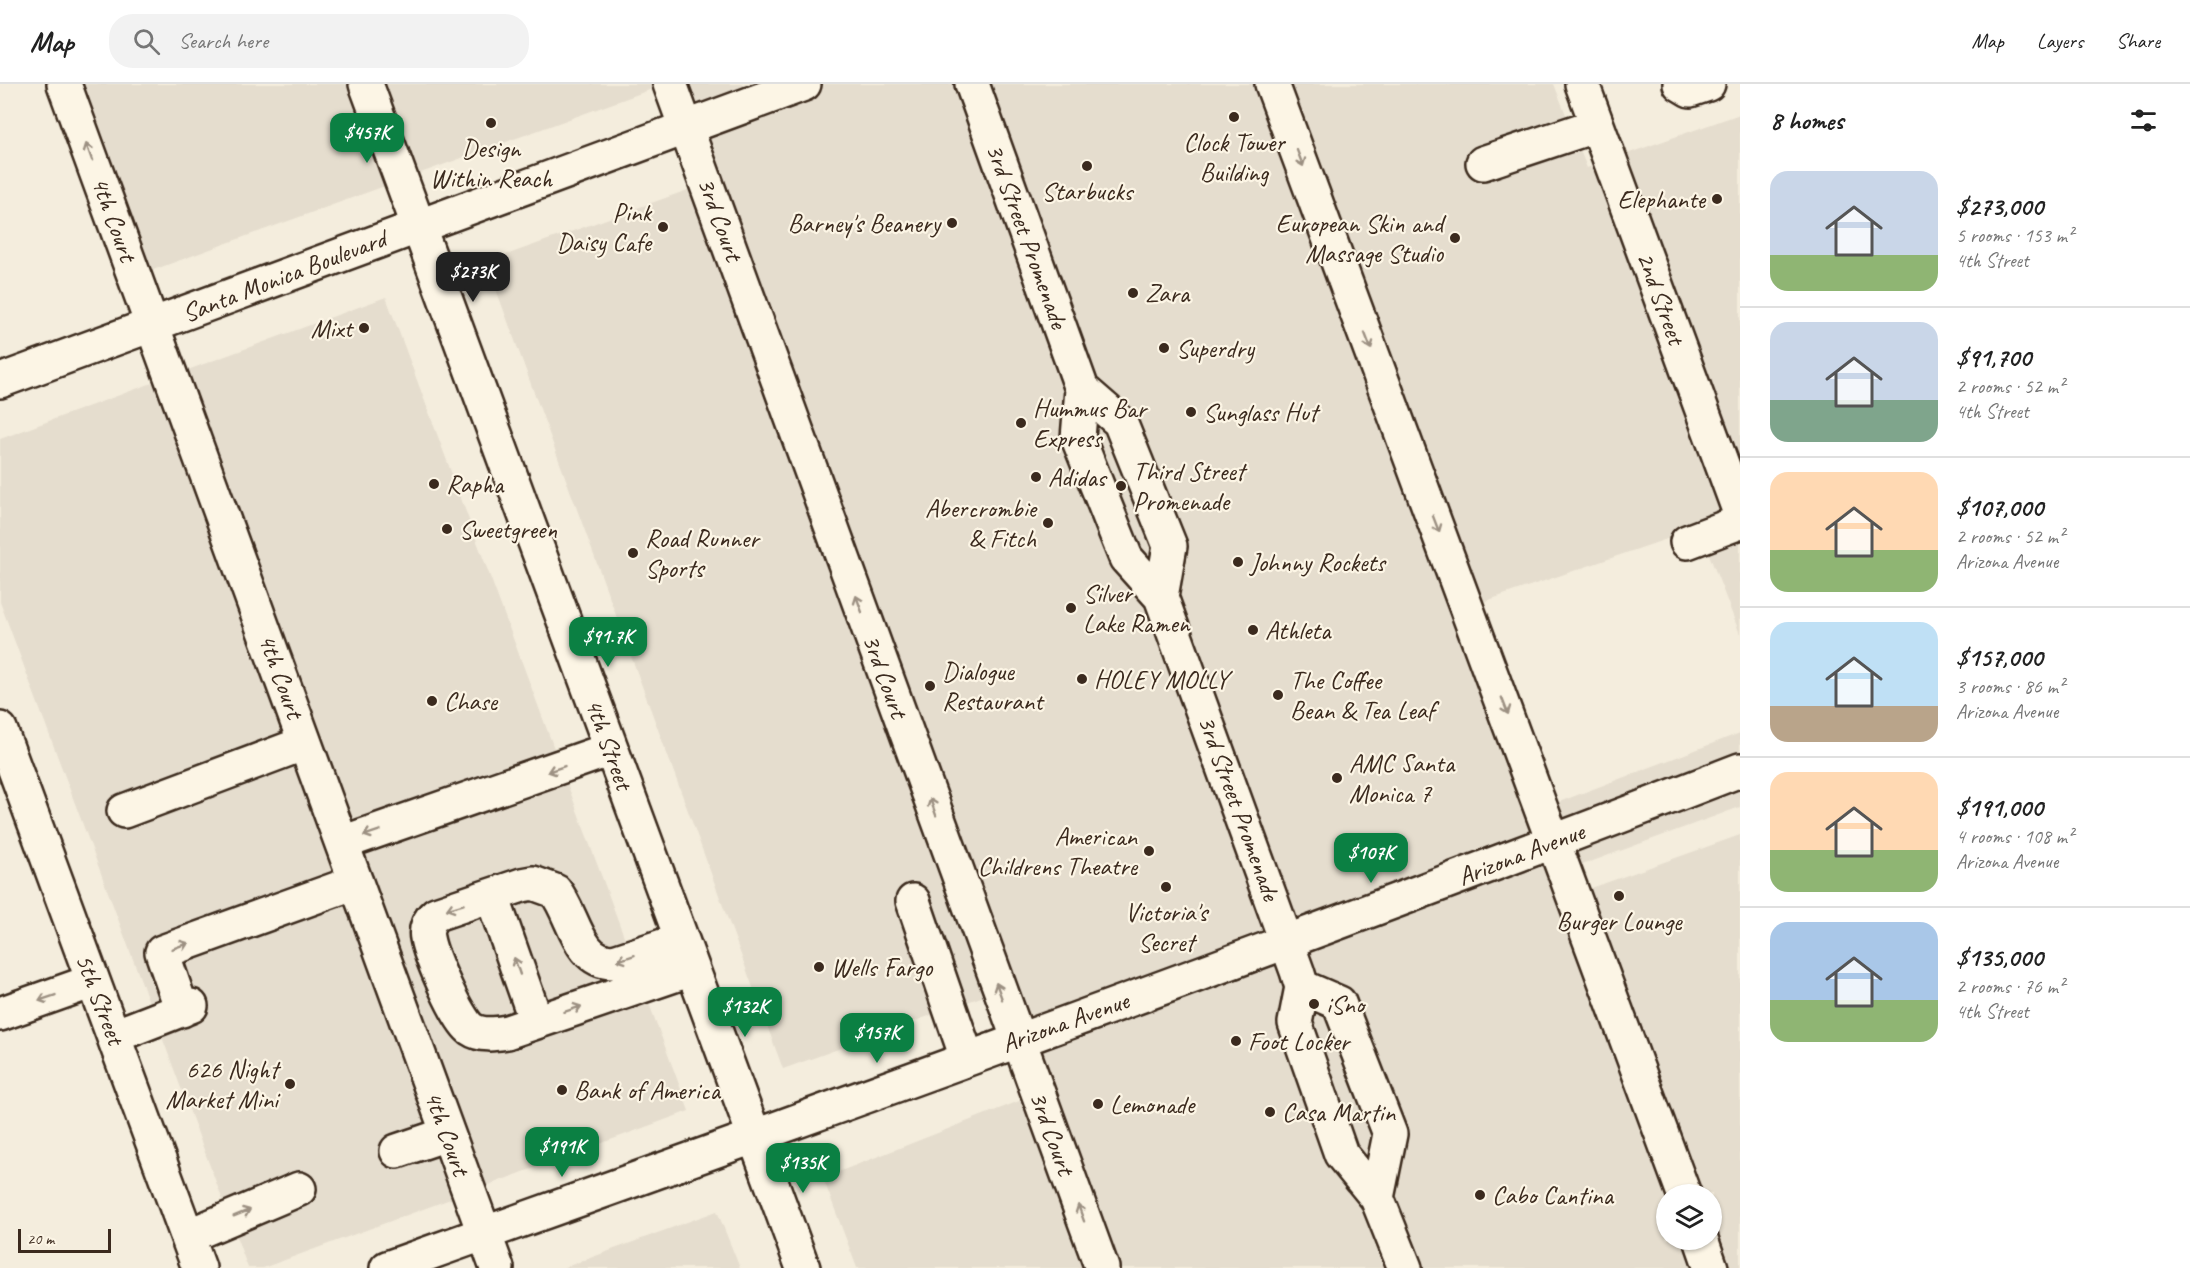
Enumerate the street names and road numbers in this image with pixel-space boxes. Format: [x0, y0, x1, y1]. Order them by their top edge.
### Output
street label: 3rd Street Promenade [978, 139, 1076, 334]
street label: 4th Court [84, 172, 145, 268]
street label: 3rd Court [690, 173, 751, 268]
street label: Santa Monica Boulevard [178, 221, 394, 330]
street label: 2nd Street [1629, 247, 1694, 351]
street label: 4th Court [251, 629, 312, 725]
street label: 3rd Court [855, 630, 916, 725]
street label: 4th Street [577, 694, 641, 796]
street label: 3rd Street Promenade [1190, 711, 1288, 906]
street label: Arizona Avenue [1453, 814, 1590, 893]
street label: 5th Street [68, 949, 133, 1051]
street label: Arizona Avenue [997, 983, 1135, 1060]
street label: 4th Court [417, 1086, 478, 1182]
street label: 3rd Court [1022, 1087, 1083, 1182]

